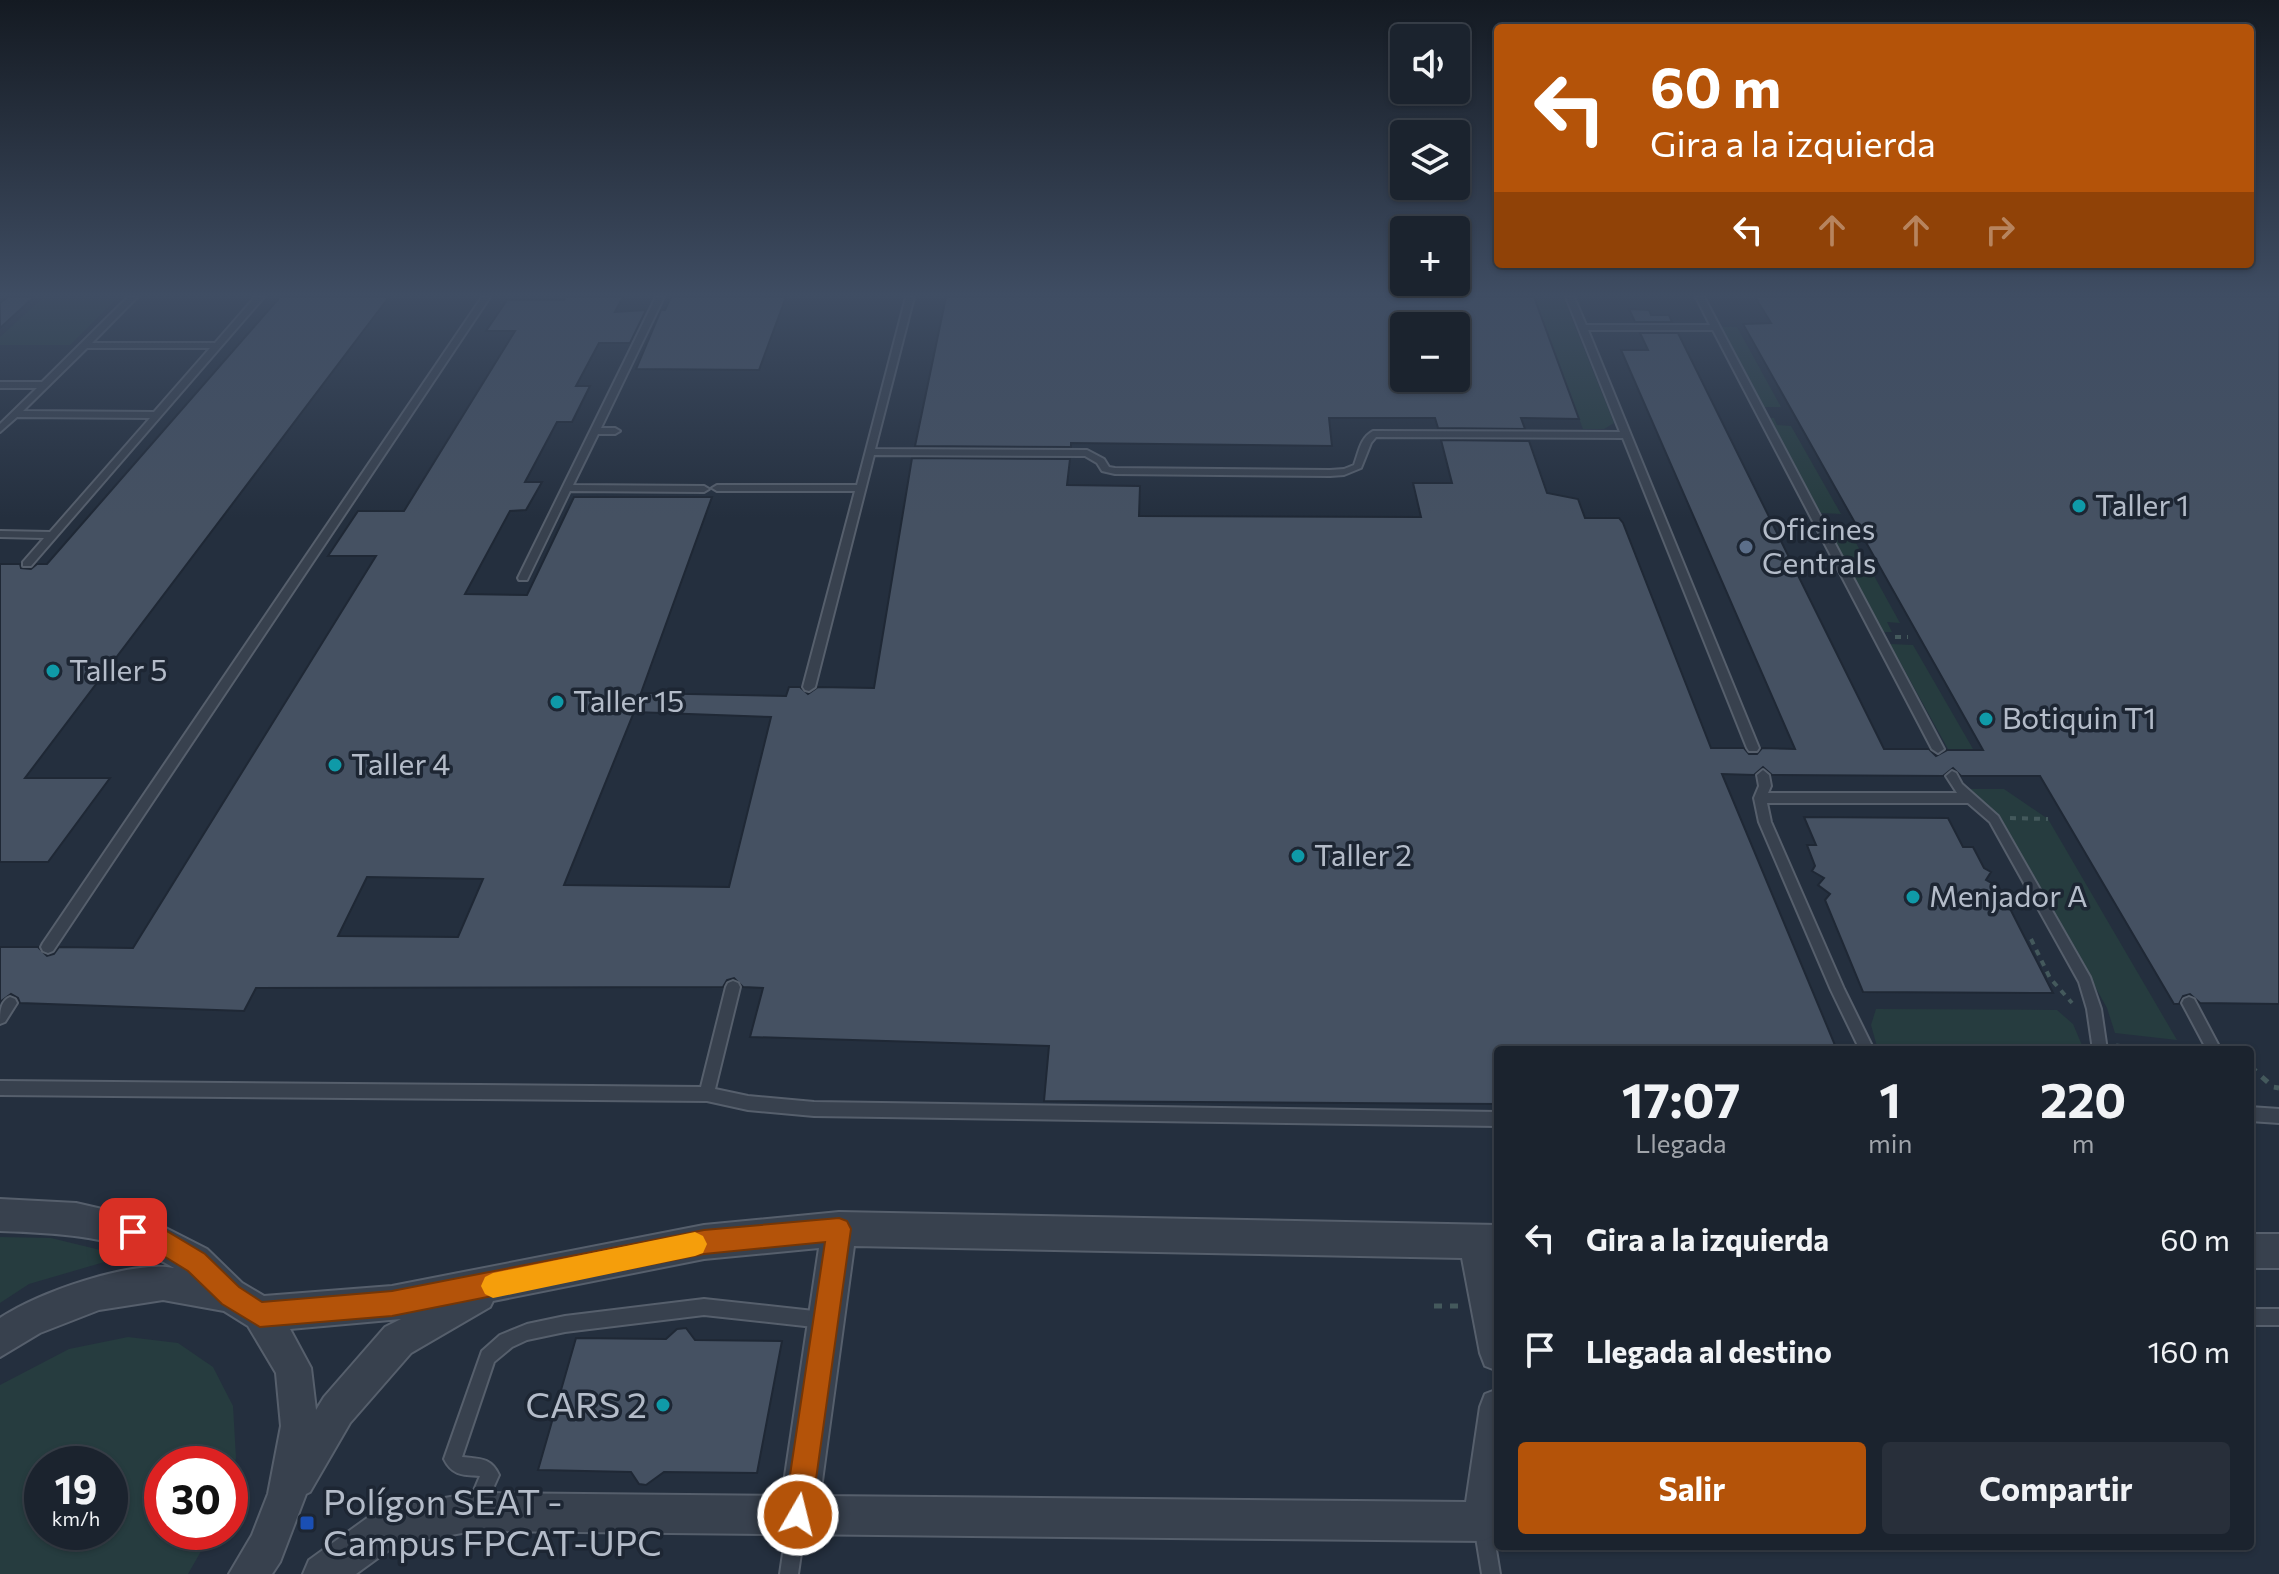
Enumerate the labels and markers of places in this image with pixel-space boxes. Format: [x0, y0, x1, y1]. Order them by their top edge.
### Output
place label: Taller 1 [2095, 485, 2189, 522]
marker: Taller 1 [2070, 497, 2088, 515]
place label: Oficines Centrals [1762, 509, 1877, 580]
marker: Oficines Centrals [1737, 538, 1755, 556]
place label: Taller 5 [69, 650, 167, 687]
marker: Taller 5 [44, 662, 62, 680]
place label: Taller 15 [573, 681, 684, 718]
marker: Taller 15 [548, 693, 566, 711]
place label: Botiquin T1 [2002, 698, 2156, 735]
marker: Botiquin T1 [1977, 710, 1995, 728]
place label: Taller 4 [351, 744, 450, 781]
marker: Taller 4 [326, 756, 344, 774]
place label: Taller 2 [1314, 835, 1412, 872]
marker: Taller 2 [1289, 847, 1307, 865]
place label: Menjador A [1929, 876, 2088, 913]
marker: Menjador A [1904, 888, 1922, 906]
pin [99, 1198, 167, 1266]
place label: CARS 2 [525, 1381, 647, 1425]
marker: CARS 2 [654, 1396, 672, 1414]
place label: Polígon SEAT - Campus FPCAT-UPC [323, 1478, 662, 1563]
marker: Polígon SEAT - Campus FPCAT-UPC [298, 1514, 316, 1532]

